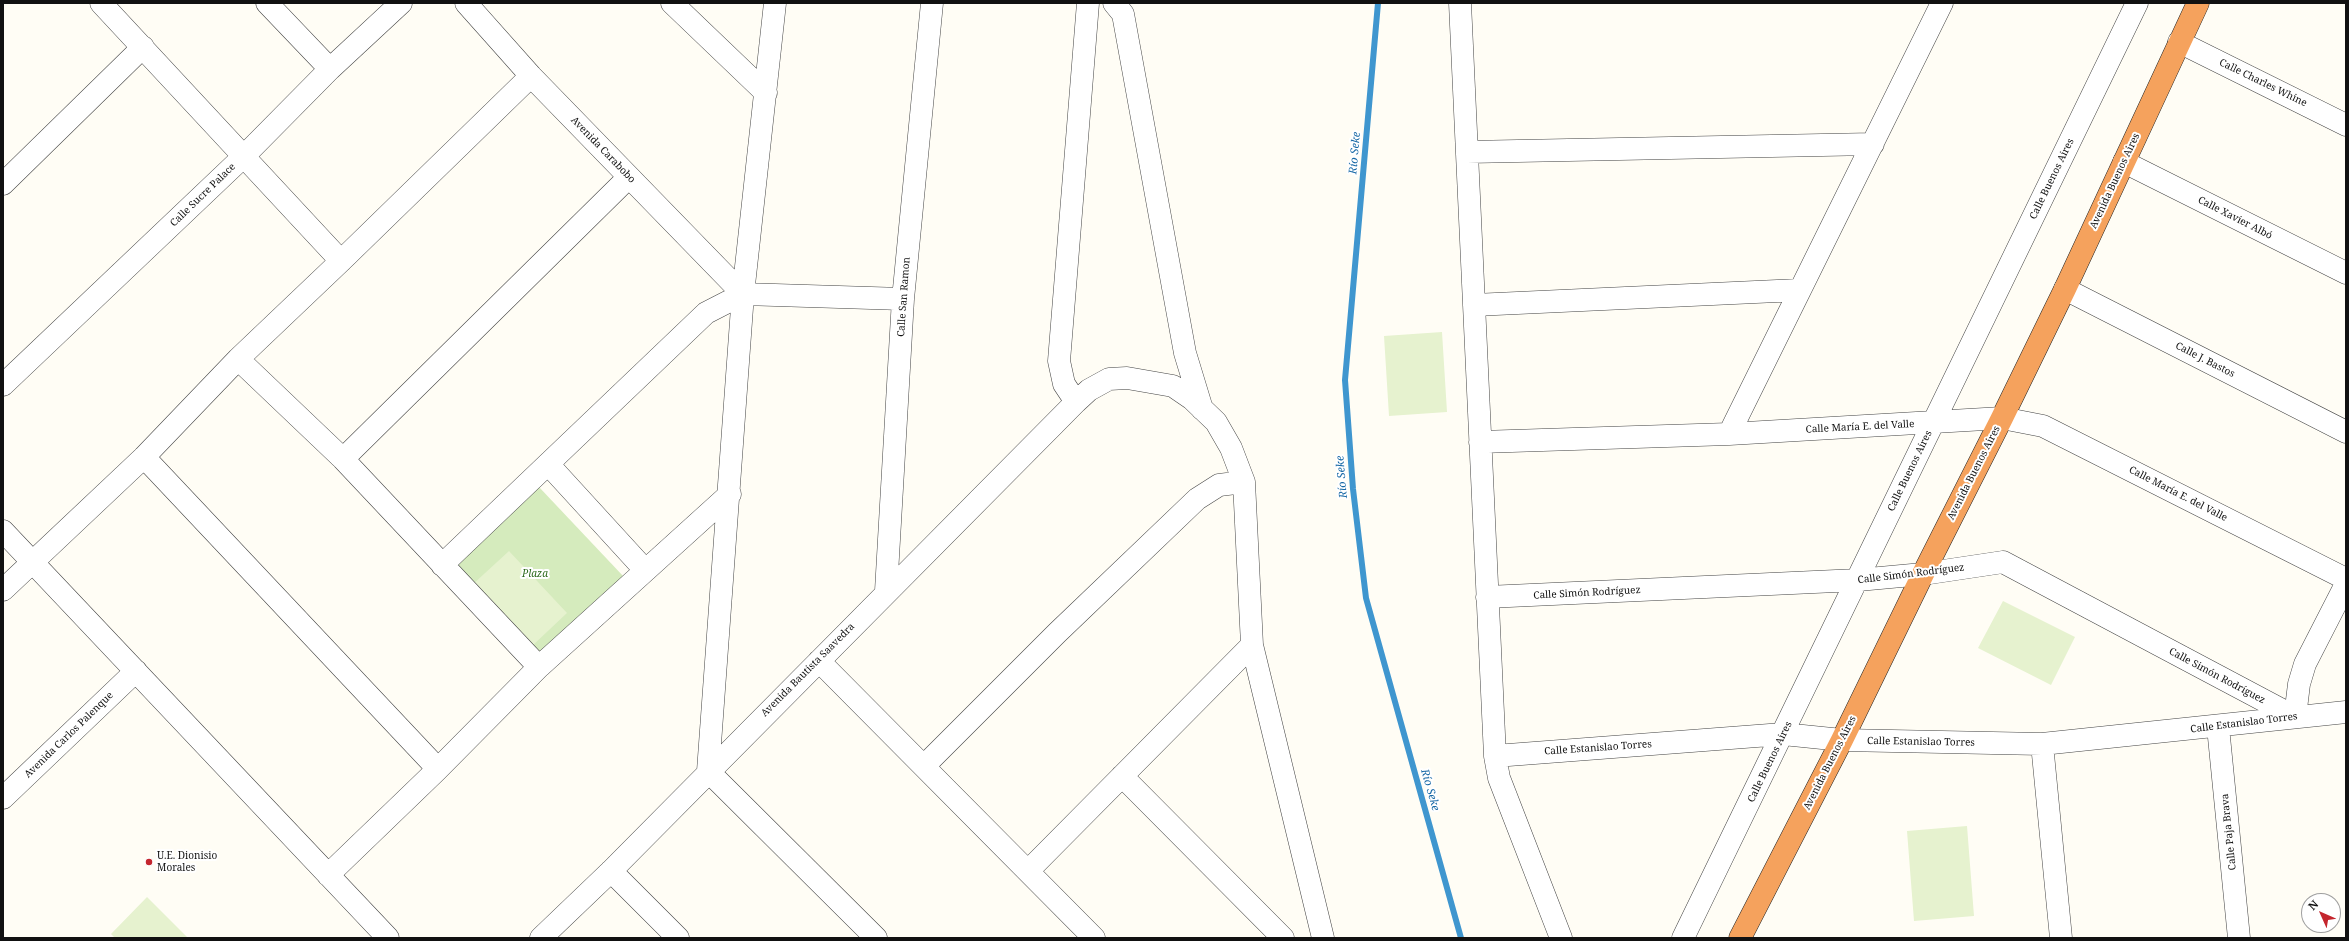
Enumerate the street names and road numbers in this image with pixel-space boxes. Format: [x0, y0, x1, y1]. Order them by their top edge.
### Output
street label: Calle Charles Whine [2217, 57, 2309, 109]
street label: Avenida Carabobo [568, 114, 638, 186]
street label: Avenida Buenos Aires [2088, 131, 2142, 231]
street label: Calle Buenos Aires [2027, 137, 2077, 221]
street label: Calle Sucre Palace [168, 161, 238, 229]
street label: Calle Xavier Albó [2196, 194, 2274, 242]
street label: Calle San Ramon [895, 257, 913, 337]
street label: Calle J. Bastos [2173, 340, 2237, 380]
street label: Calle María E. del Valle [1805, 418, 1915, 436]
street label: Avenida Buenos Aires [1945, 424, 2003, 522]
street label: Calle Buenos Aires [1885, 429, 1935, 513]
street label: Calle María E. del Valle [2127, 464, 2229, 524]
street label: Calle Simón Rodríguez [1857, 562, 1965, 586]
street label: Calle Simón Rodríguez [1533, 584, 1641, 602]
street label: Avenida Bautista Saavedra [759, 621, 857, 719]
street label: Calle Simón Rodríguez [2167, 645, 2267, 707]
street label: Avenida Carlos Palenque [22, 690, 116, 780]
street label: Calle Estanislao Torres [2190, 710, 2298, 736]
street label: Avenida Buenos Aires [1801, 714, 1859, 812]
street label: Calle Buenos Aires [1745, 720, 1795, 804]
street label: Calle Estanislao Torres [1867, 735, 1975, 749]
street label: Calle Estanislao Torres [1544, 738, 1652, 758]
street label: Calle Paja Brava [2219, 793, 2239, 871]

